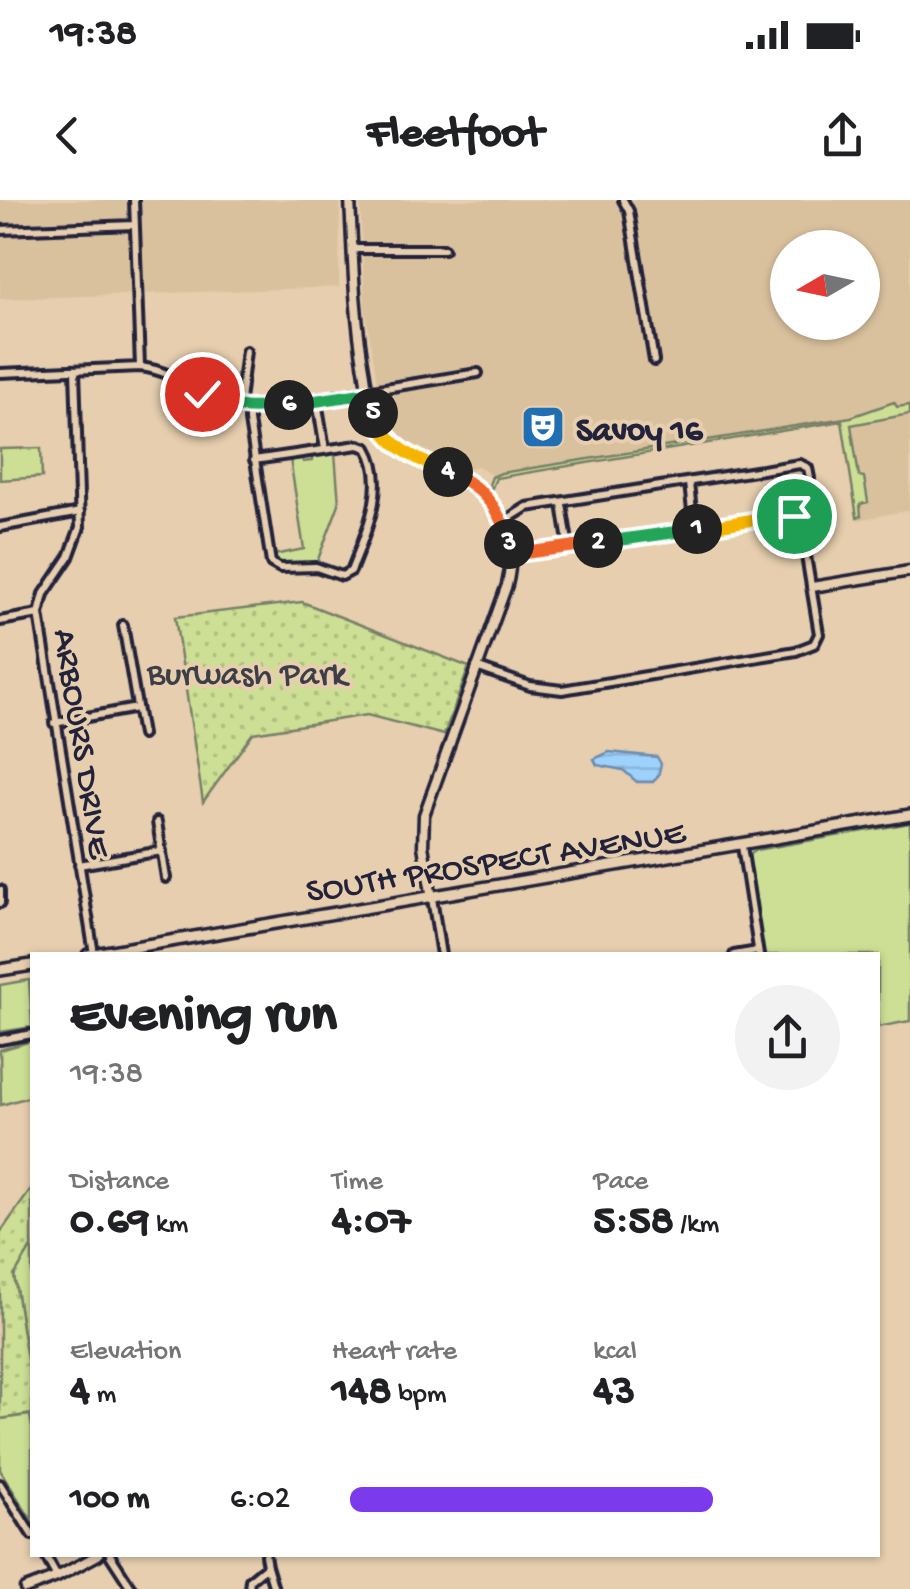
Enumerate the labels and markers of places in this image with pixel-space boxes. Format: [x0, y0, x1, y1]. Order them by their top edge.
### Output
pin [160, 352, 245, 437]
pin: 6 [264, 380, 314, 430]
pin: 5 [348, 388, 398, 438]
theatre icon: Savoy 16 [520, 404, 566, 450]
place label: Savoy 16 [576, 412, 704, 453]
pin: 4 [423, 447, 473, 497]
pin [752, 474, 837, 559]
pin: 1 [672, 504, 722, 554]
pin: 2 [573, 518, 623, 568]
pin: 3 [484, 519, 534, 569]

